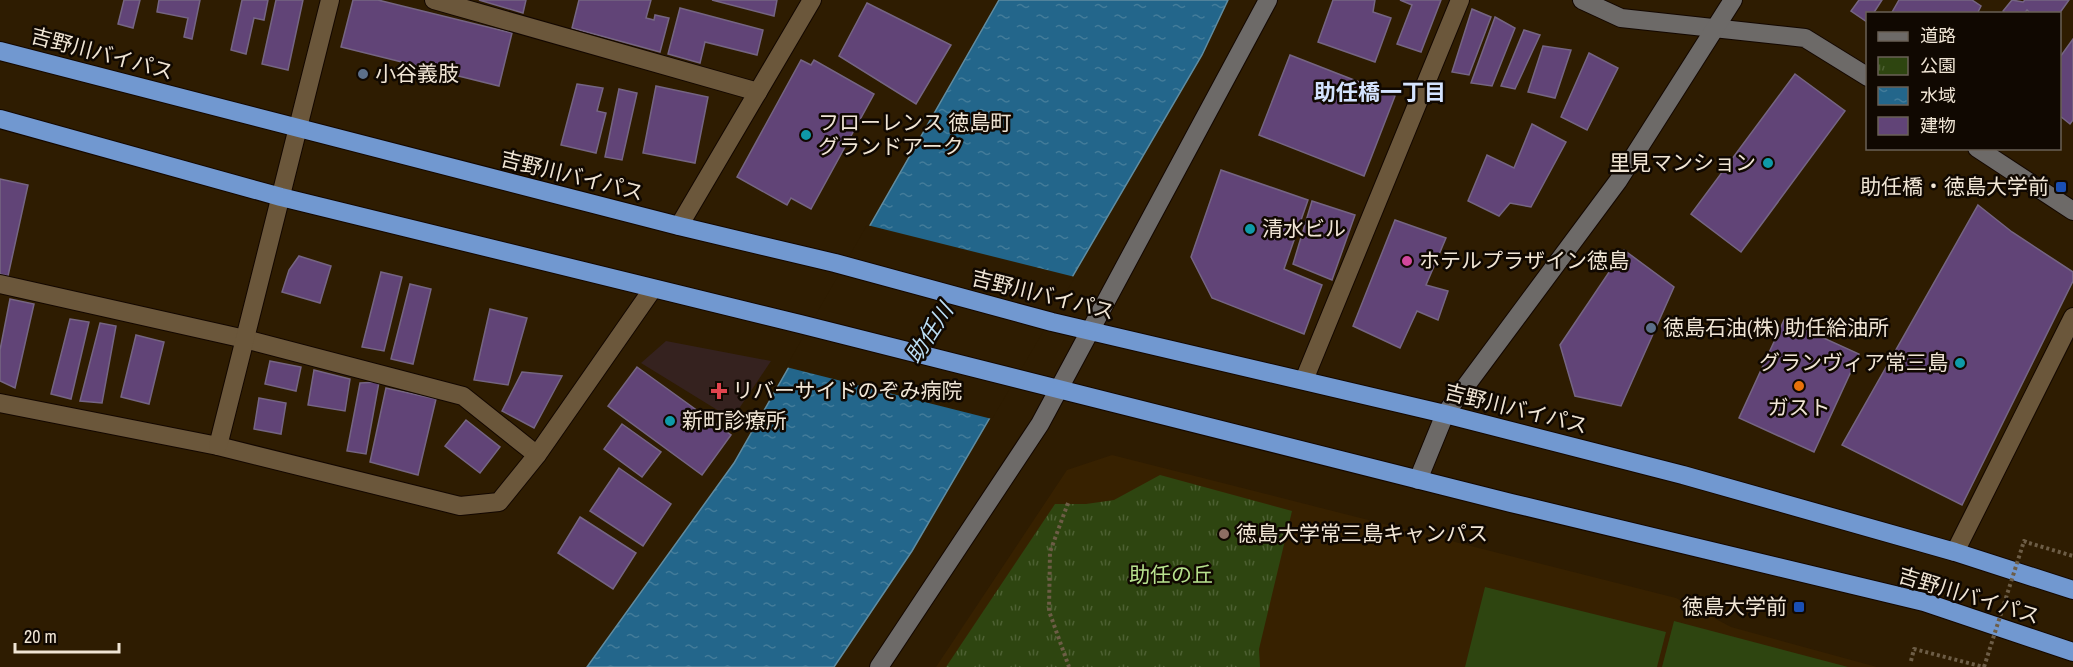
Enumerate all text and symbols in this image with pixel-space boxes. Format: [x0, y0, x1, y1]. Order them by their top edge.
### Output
legend [1866, 12, 2061, 150]
street label: 吉野川バイパス [28, 21, 177, 86]
text: 道路 [1920, 23, 1956, 48]
text: 公園 [1920, 53, 1956, 78]
place label: 小谷義肢 [375, 59, 459, 88]
marker: 小谷義肢 [356, 67, 370, 81]
district label: 助任橋一丁目 [1314, 77, 1446, 107]
text: 水域 [1920, 83, 1956, 108]
place label: フローレンス 徳島町 グランドアーク [818, 108, 1011, 161]
text: 建物 [1920, 113, 1956, 138]
marker: フローレンス 徳島町 グランドアーク [799, 128, 813, 142]
street label: 吉野川バイパス [497, 144, 647, 207]
place label: 里見マンション [1609, 148, 1756, 177]
marker: 里見マンション [1761, 156, 1775, 170]
place label: 助任橋・徳島大学前 [1860, 172, 2049, 201]
marker: 助任橋・徳島大学前 [2054, 180, 2068, 194]
place label: 清水ビル [1262, 214, 1346, 243]
marker: 清水ビル [1243, 222, 1257, 236]
place label: ホテルプラザイン徳島 [1419, 246, 1629, 275]
marker: ホテルプラザイン徳島 [1400, 254, 1414, 268]
street label: 吉野川バイパス [968, 263, 1118, 326]
water label: 助任川 [898, 295, 961, 369]
place label: 徳島石油(株) 助任給油所 [1663, 313, 1889, 342]
marker: 徳島石油(株) 助任給油所 [1644, 321, 1658, 335]
place label: グランヴィア常三島 [1759, 348, 1948, 377]
marker: グランヴィア常三島 [1953, 356, 1967, 370]
place label: リバーサイドのぞみ病院 [732, 376, 963, 405]
street label: 吉野川バイパス [1441, 377, 1591, 440]
marker: ガスト [1792, 379, 1806, 393]
marker: リバーサイドのぞみ病院 [710, 382, 728, 400]
place label: ガスト [1768, 393, 1831, 422]
place label: 新町診療所 [682, 406, 787, 435]
marker: 新町診療所 [663, 414, 677, 428]
place label: 徳島大学常三島キャンパス [1236, 519, 1488, 548]
marker: 徳島大学常三島キャンパス [1217, 527, 1231, 541]
park label: 助任の丘 [1129, 560, 1213, 589]
street label: 吉野川バイパス [1895, 560, 2043, 631]
place label: 徳島大学前 [1682, 592, 1787, 621]
marker: 徳島大学前 [1792, 600, 1806, 614]
scale bar [15, 616, 118, 654]
text: 20 m [24, 624, 57, 649]

